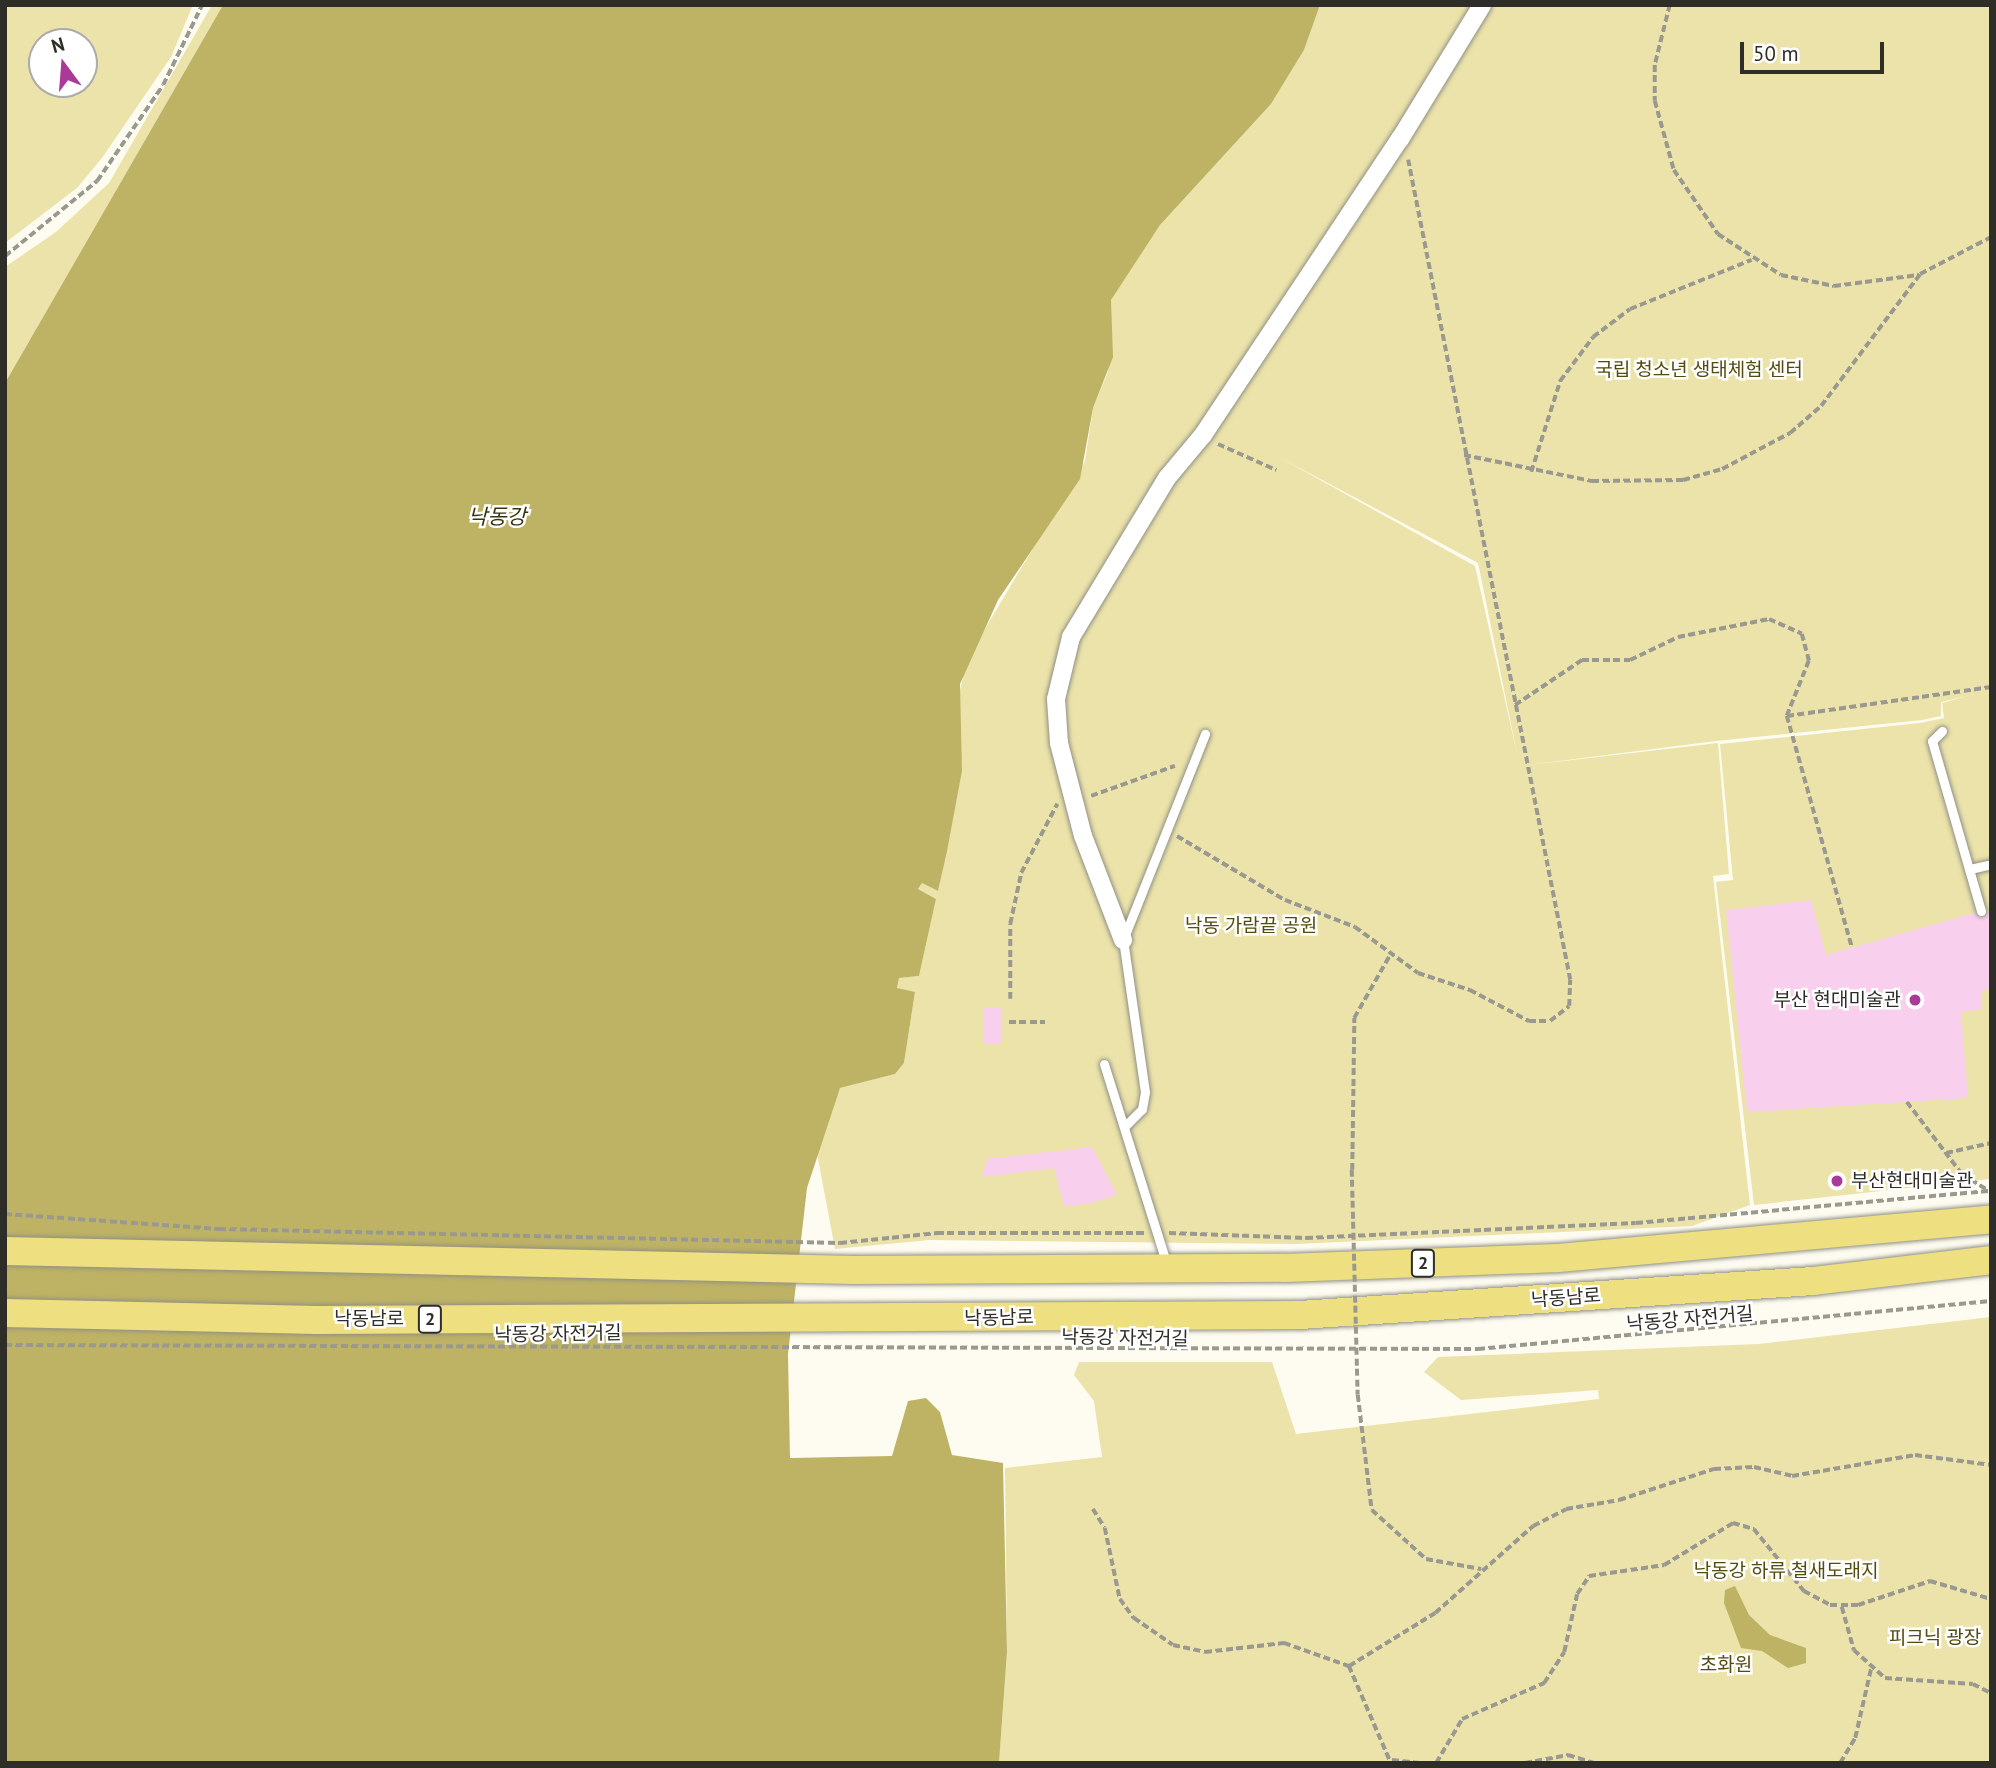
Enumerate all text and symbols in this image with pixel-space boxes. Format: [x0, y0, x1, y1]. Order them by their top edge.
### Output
north arrow [28, 28, 98, 98]
scale bar [1744, 28, 1888, 72]
text: N [48, 31, 67, 58]
text: 50 m [1753, 40, 1799, 67]
park label: 국립 청소년 생태체험 센터 [1595, 359, 1803, 381]
water label: 낙동강 [468, 504, 526, 530]
park label: 낙동 가람끝 공원 [1185, 915, 1317, 937]
place label: 부산 현대미술관 [1774, 989, 1901, 1011]
marker: 부산 현대미술관 [1907, 992, 1923, 1008]
place label: 부산현대미술관 [1851, 1170, 1973, 1192]
marker: 부산현대미술관 [1829, 1173, 1845, 1189]
road number: 2 [1411, 1248, 1435, 1278]
street label: 낙동남로 [1530, 1284, 1602, 1312]
street label: 낙동강 자전거길 [1626, 1302, 1754, 1336]
road number: 2 [418, 1304, 442, 1334]
street label: 낙동남로 [964, 1306, 1034, 1330]
street label: 낙동남로 [334, 1308, 404, 1330]
street label: 낙동강 자전거길 [494, 1321, 622, 1347]
street label: 낙동강 자전거길 [1061, 1325, 1189, 1351]
park label: 낙동강 하류 철새도래지 [1694, 1560, 1878, 1582]
park label: 피크닉 광장 [1889, 1627, 1981, 1649]
park label: 초화원 [1700, 1654, 1752, 1676]

